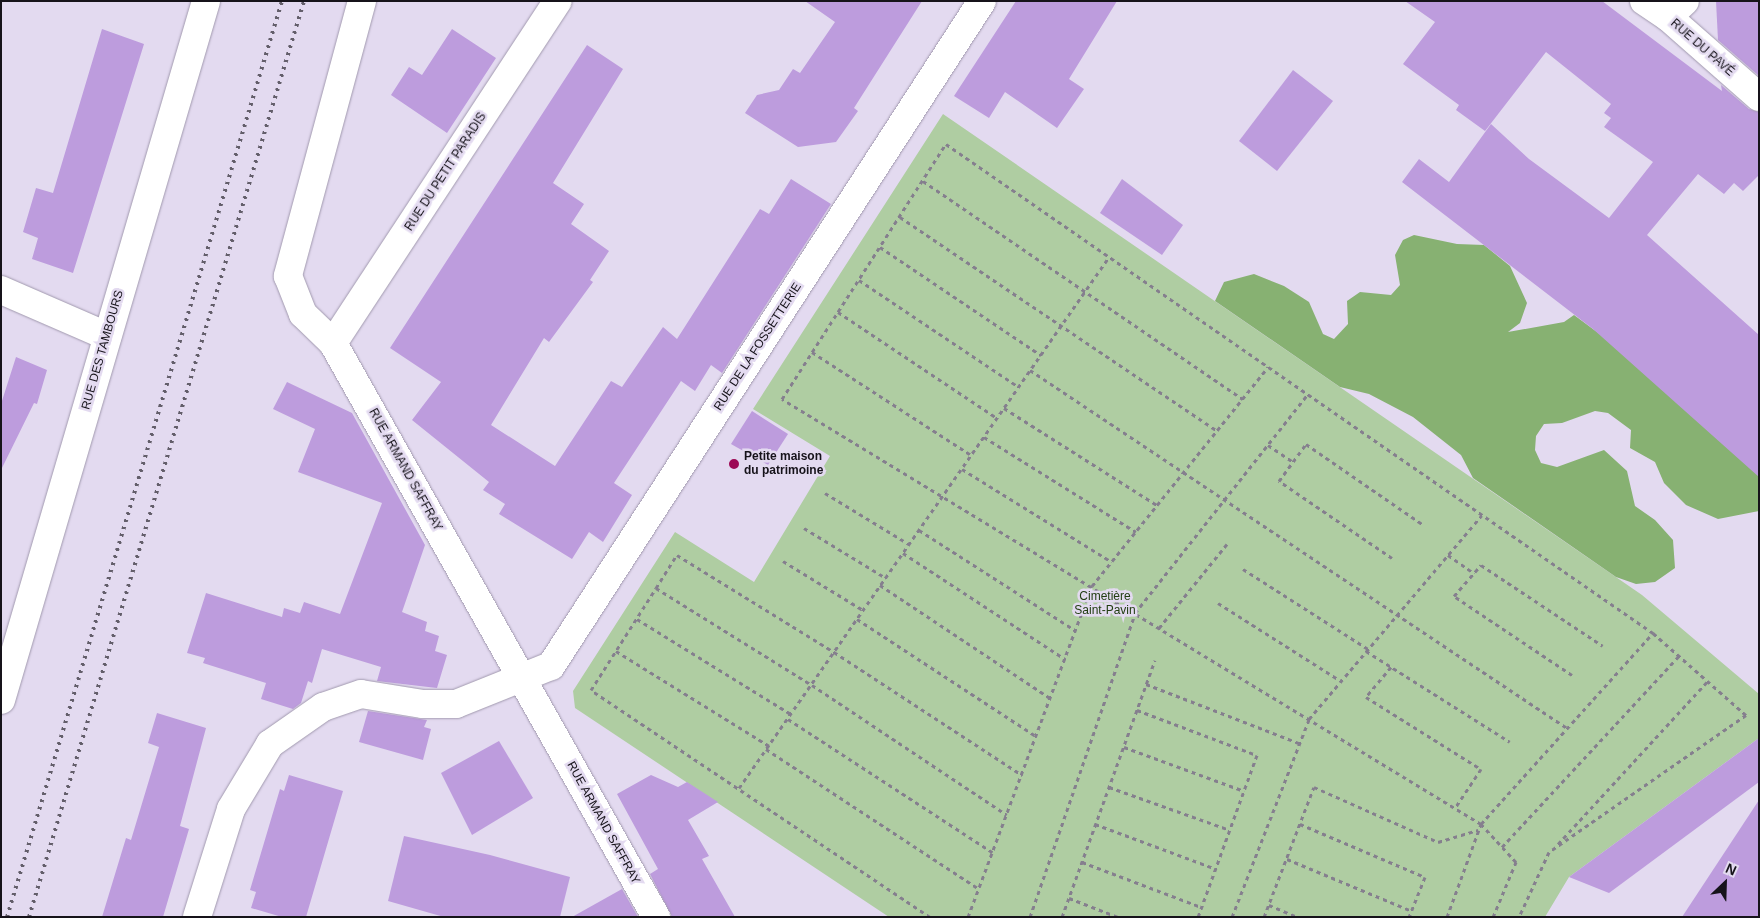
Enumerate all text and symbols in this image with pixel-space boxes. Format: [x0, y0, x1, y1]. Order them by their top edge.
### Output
street label: RUE DU PAVÉ [1667, 16, 1737, 80]
street label: RUE DU PETIT PARADIS [402, 110, 490, 234]
street label: RUE DE LA FOSSETTERIE [711, 280, 805, 414]
street label: RUE DES TAMBOURS [79, 289, 127, 411]
street label: RUE ARMAND SAFFRAY [365, 406, 445, 534]
place label: Petite maison du patrimoine [744, 450, 823, 478]
marker: Petite maison du patrimoine [728, 458, 740, 470]
park label: Cimetière Saint-Pavin [1074, 590, 1136, 618]
street label: RUE ARMAND SAFFRAY [563, 759, 643, 887]
north arrow [1700, 858, 1750, 908]
text: N [1723, 860, 1739, 879]

